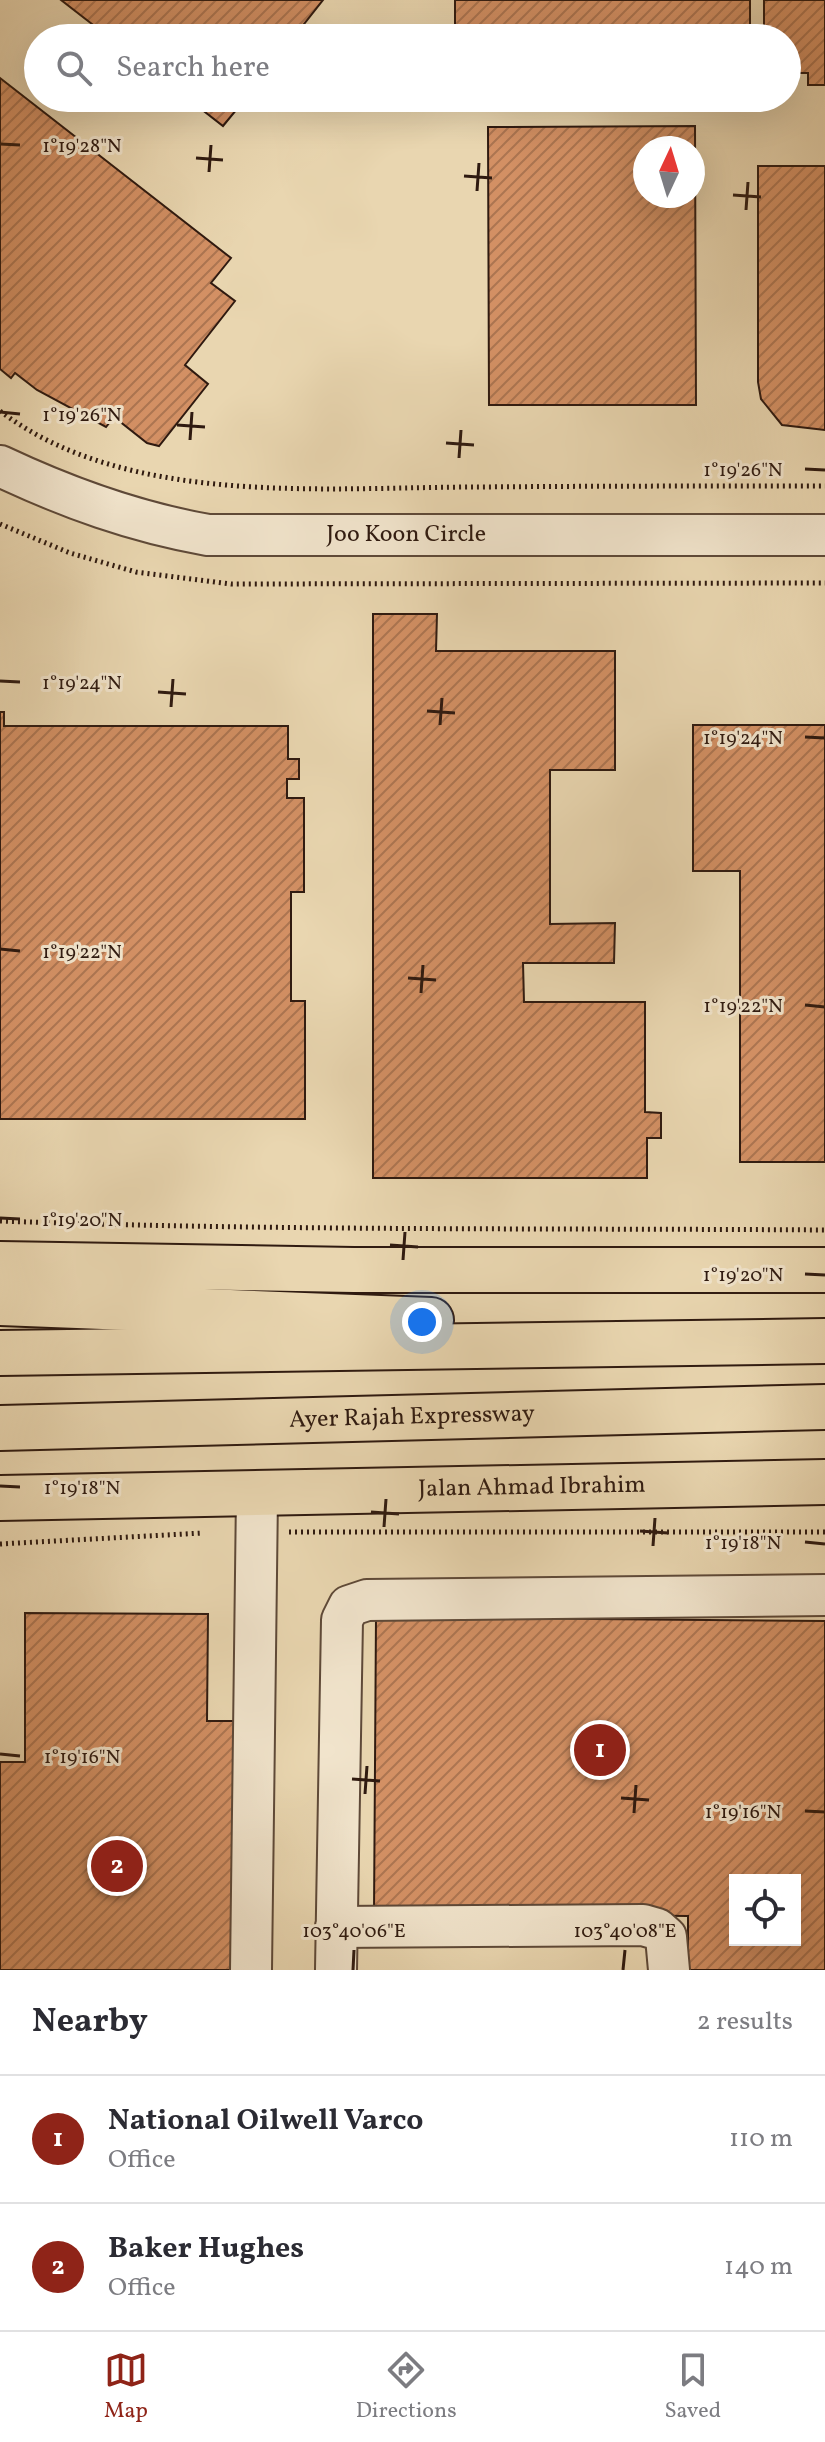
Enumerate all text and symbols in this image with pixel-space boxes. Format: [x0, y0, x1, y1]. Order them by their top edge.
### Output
search box [24, 24, 801, 112]
icon: search [52, 46, 96, 90]
text: Search here [116, 47, 270, 89]
text: 1°19'28"N [42, 133, 122, 161]
north arrow [633, 136, 705, 208]
text: 1°19'26"N [42, 402, 122, 430]
text: 1°19'26"N [703, 457, 783, 485]
street label: Joo Koon Circle [326, 518, 486, 552]
text: 1°19'24"N [42, 670, 122, 698]
text: 1°19'24"N [703, 725, 783, 753]
text: 1°19'22"N [42, 939, 122, 967]
text: 1°19'22"N [703, 993, 783, 1021]
text: 1°19'20"N [42, 1207, 122, 1235]
text: 1°19'20"N [703, 1262, 783, 1290]
your location [402, 1302, 442, 1342]
street label: Ayer Rajah Expressway [289, 1397, 535, 1438]
street label: Jalan Ahmad Ibrahim [418, 1468, 646, 1507]
text: 1°19'18"N [44, 1475, 120, 1503]
text: 1°19'18"N [705, 1530, 781, 1558]
pin: 1 [574, 1720, 626, 1780]
text: 1°19'16"N [44, 1744, 120, 1772]
text: 1°19'16"N [705, 1799, 781, 1827]
pin: 2 [91, 1836, 143, 1896]
map controls [729, 1874, 801, 1946]
button: locate [729, 1874, 801, 1946]
text: 103°40'06"E [302, 1918, 406, 1946]
text: 103°40'08"E [573, 1918, 677, 1946]
text: Nearby [32, 1999, 148, 2046]
text: 2 results [697, 2004, 793, 2040]
text: National Oilwell Varco [108, 2100, 424, 2142]
text: 1 [53, 2121, 63, 2157]
text: 110 m [729, 2121, 793, 2157]
text: Office [108, 2142, 176, 2178]
text: Baker Hughes [108, 2228, 304, 2270]
text: 2 [51, 2249, 65, 2285]
text: 140 m [724, 2249, 793, 2285]
text: Office [108, 2270, 176, 2306]
tab: Map [104, 2348, 148, 2427]
tab: Directions [356, 2348, 457, 2427]
tab: Saved [664, 2348, 721, 2427]

